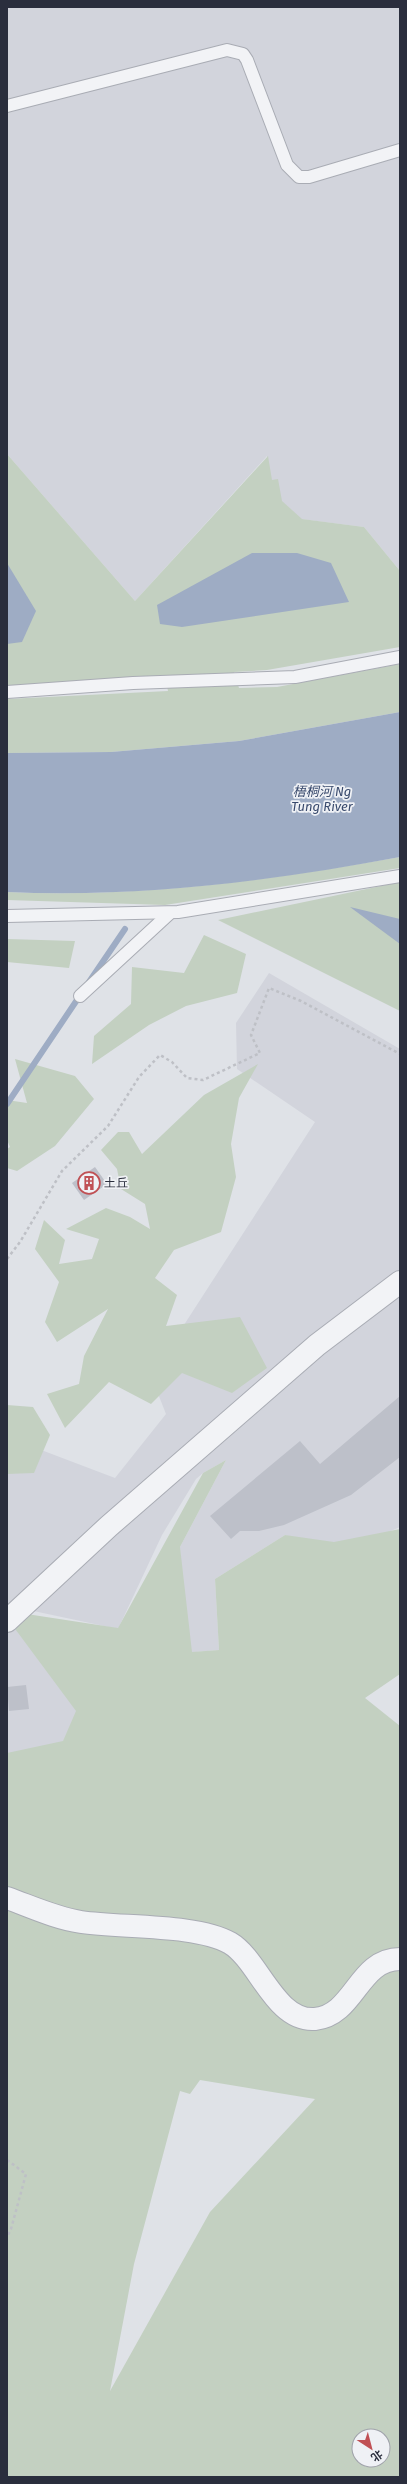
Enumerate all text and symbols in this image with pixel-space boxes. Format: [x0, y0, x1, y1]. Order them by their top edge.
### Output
water label: 梧桐河 Ng Tung River [291, 784, 354, 814]
building icon: 土丘 [76, 1170, 102, 1196]
place label: 土丘 [104, 1176, 128, 1190]
north arrow [351, 2428, 391, 2468]
text: 北 [368, 2447, 385, 2464]

